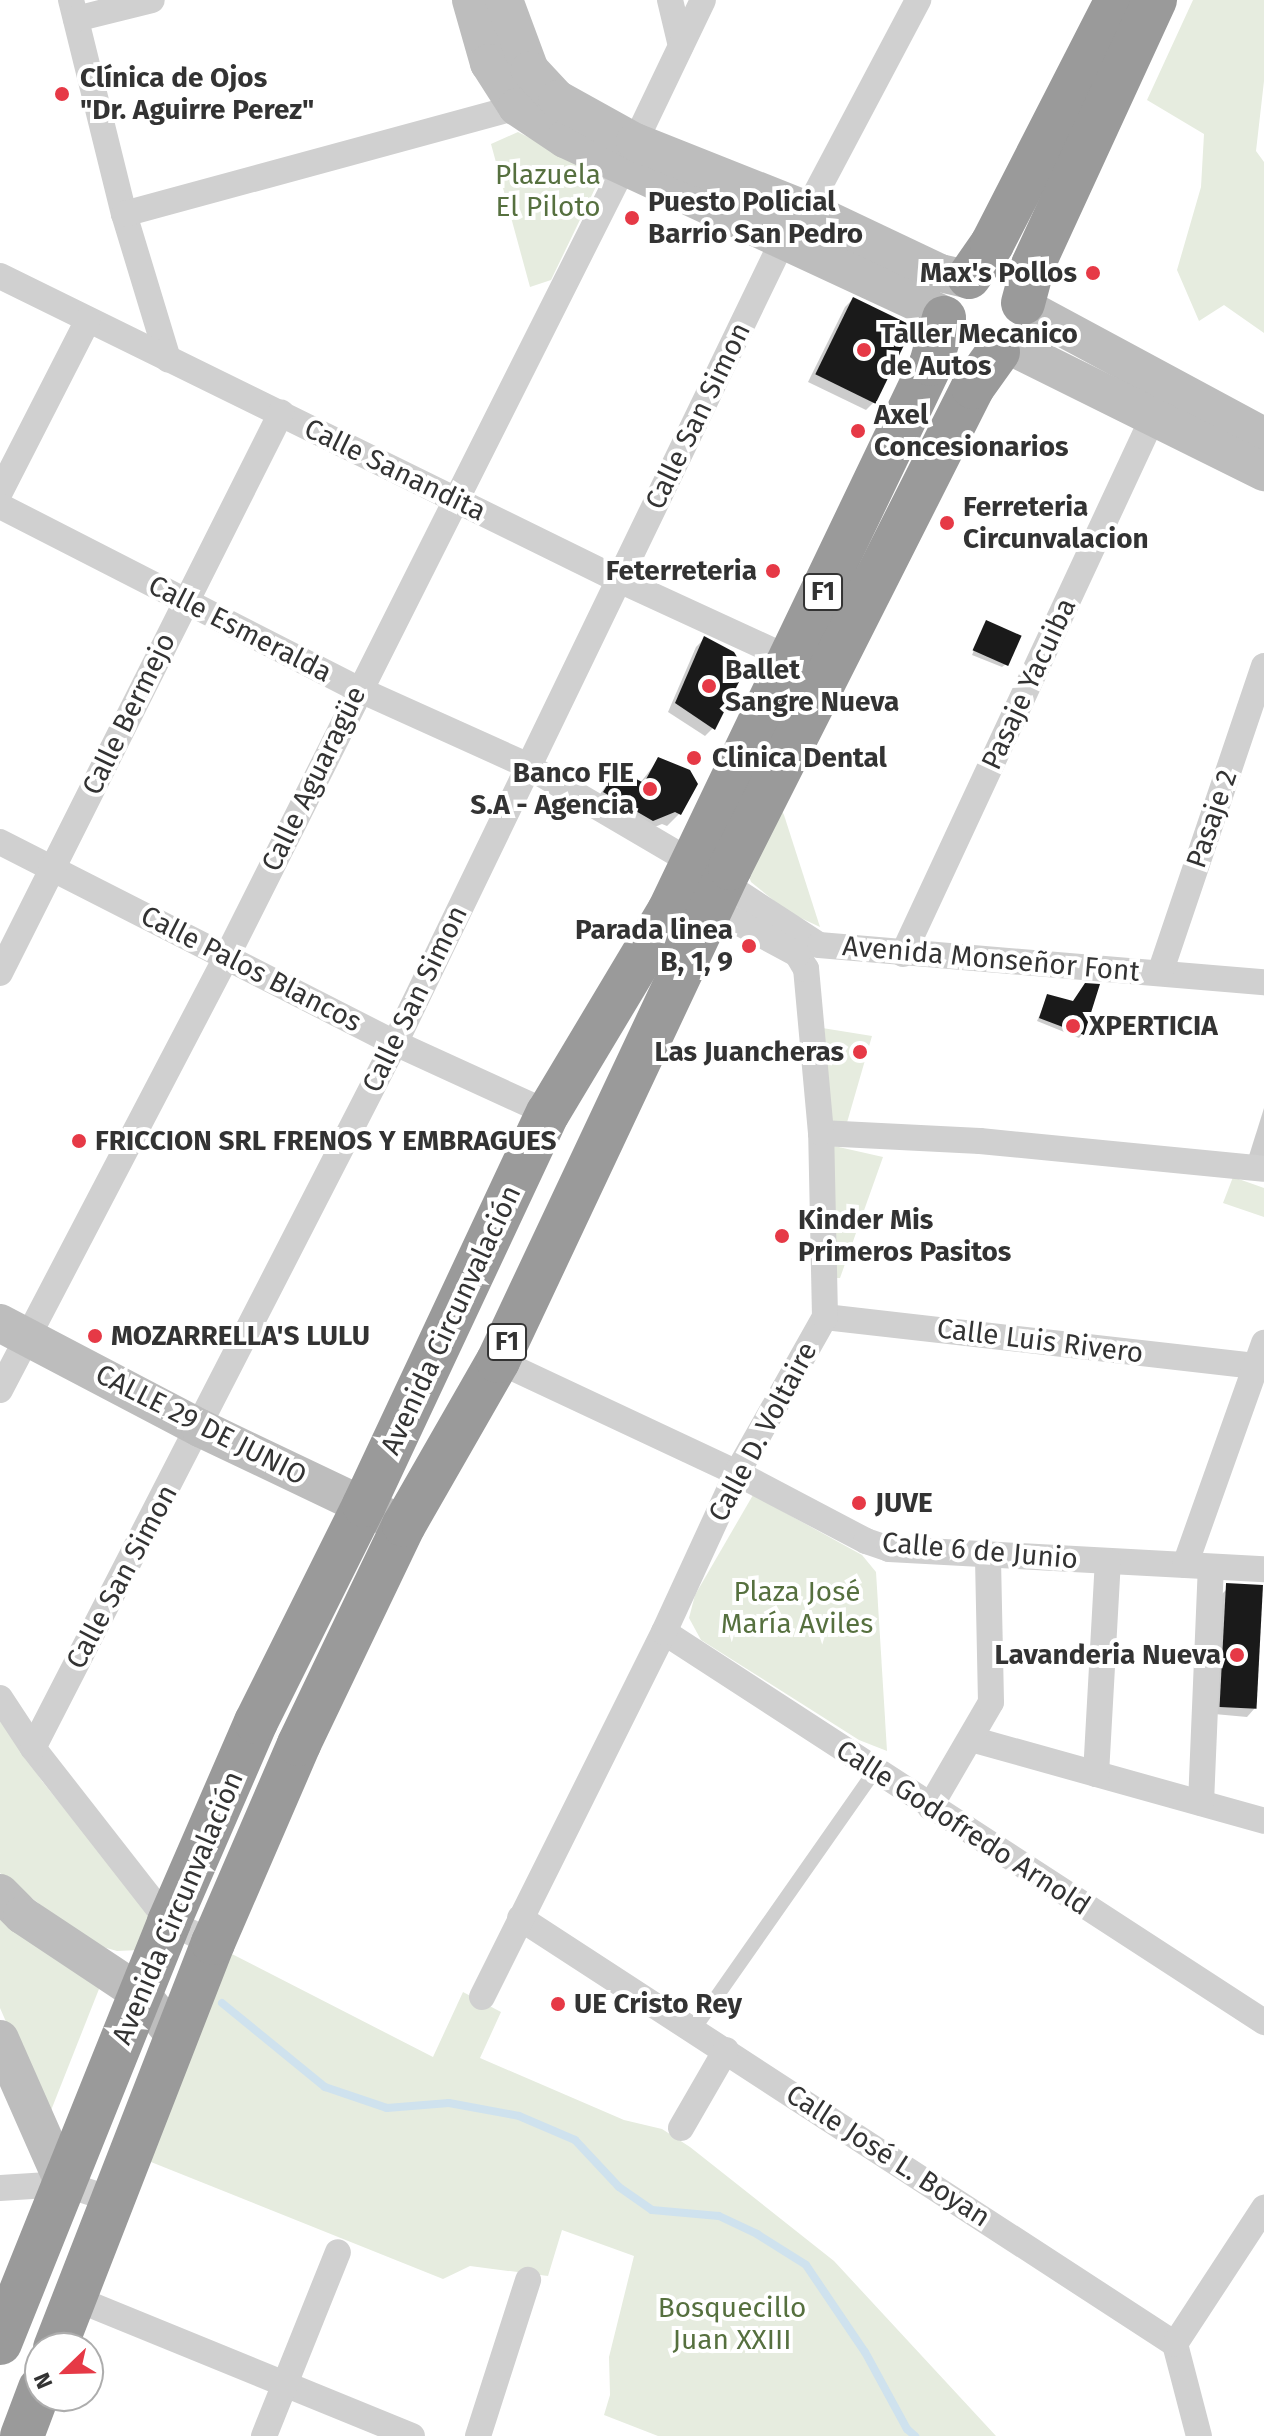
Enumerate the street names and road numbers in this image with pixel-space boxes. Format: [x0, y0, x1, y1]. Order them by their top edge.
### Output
street label: Calle San Simon [638, 317, 758, 515]
street label: Calle Sanandita [299, 412, 491, 528]
street label: Calle Esmeralda [143, 568, 337, 690]
road number: F1 [803, 570, 843, 614]
street label: Pasaje Yacuiba [975, 593, 1083, 775]
street label: Calle Bermejo [75, 628, 183, 800]
street label: Calle Aguaragüe [255, 681, 373, 877]
street label: Pasaje 2 [1180, 765, 1244, 873]
street label: Calle Palos Blancos [135, 899, 367, 1039]
street label: Calle San Simon [355, 900, 475, 1098]
street label: Avenida Monseñor Font [841, 929, 1141, 989]
street label: Avenida Circunvalación [374, 1180, 528, 1460]
street label: Calle Luis Rivero [935, 1312, 1145, 1370]
road number: F1 [487, 1320, 527, 1364]
street label: Calle D. Voltaire [702, 1336, 824, 1528]
street label: CALLE 29 DE JUNIO [90, 1357, 312, 1493]
street label: Calle San Simon [59, 1479, 185, 1675]
street label: Calle 6 de Junio [881, 1526, 1079, 1576]
street label: Calle Godofredo Arnold [830, 1733, 1096, 1923]
street label: Avenida Circunvalación [105, 1766, 251, 2050]
street label: Calle José L. Boyan [780, 2078, 996, 2234]

